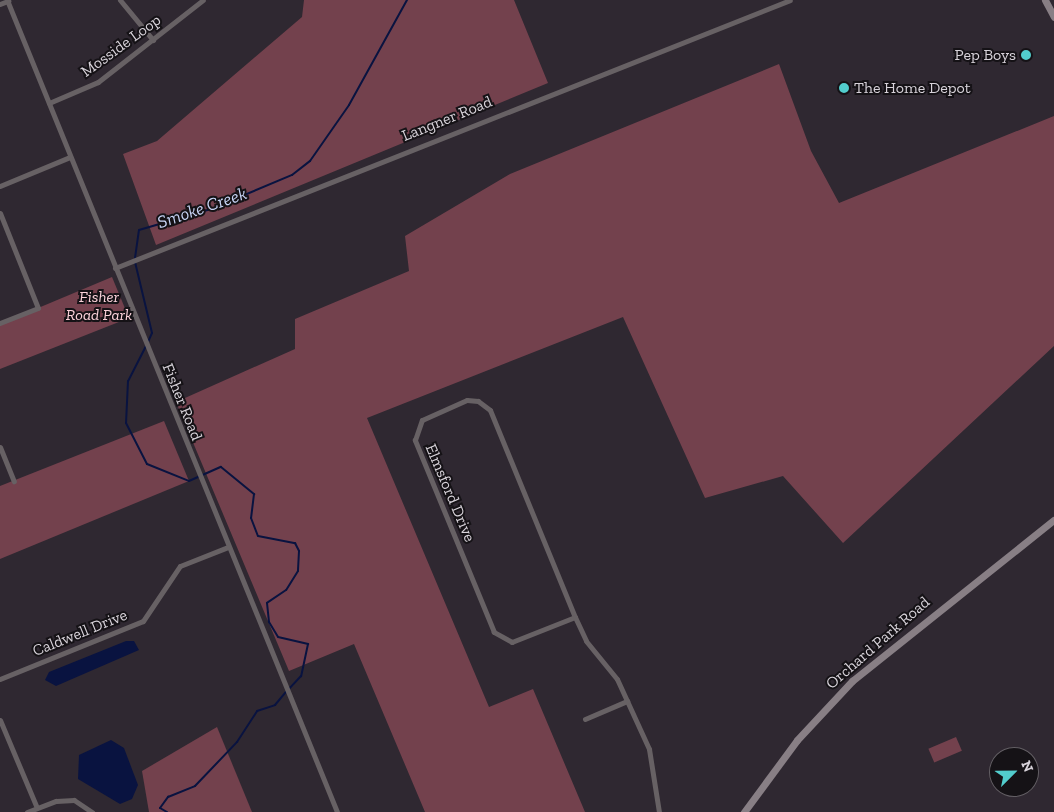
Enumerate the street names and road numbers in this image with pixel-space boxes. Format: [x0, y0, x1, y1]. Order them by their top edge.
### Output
street label: Mosside Loop [77, 11, 165, 81]
street label: Langner Road [399, 92, 495, 146]
street label: Fisher Road [158, 361, 206, 443]
street label: Elmsford Drive [421, 441, 479, 545]
street label: Orchard Park Road [822, 593, 934, 693]
street label: Caldwell Drive [30, 605, 130, 661]

